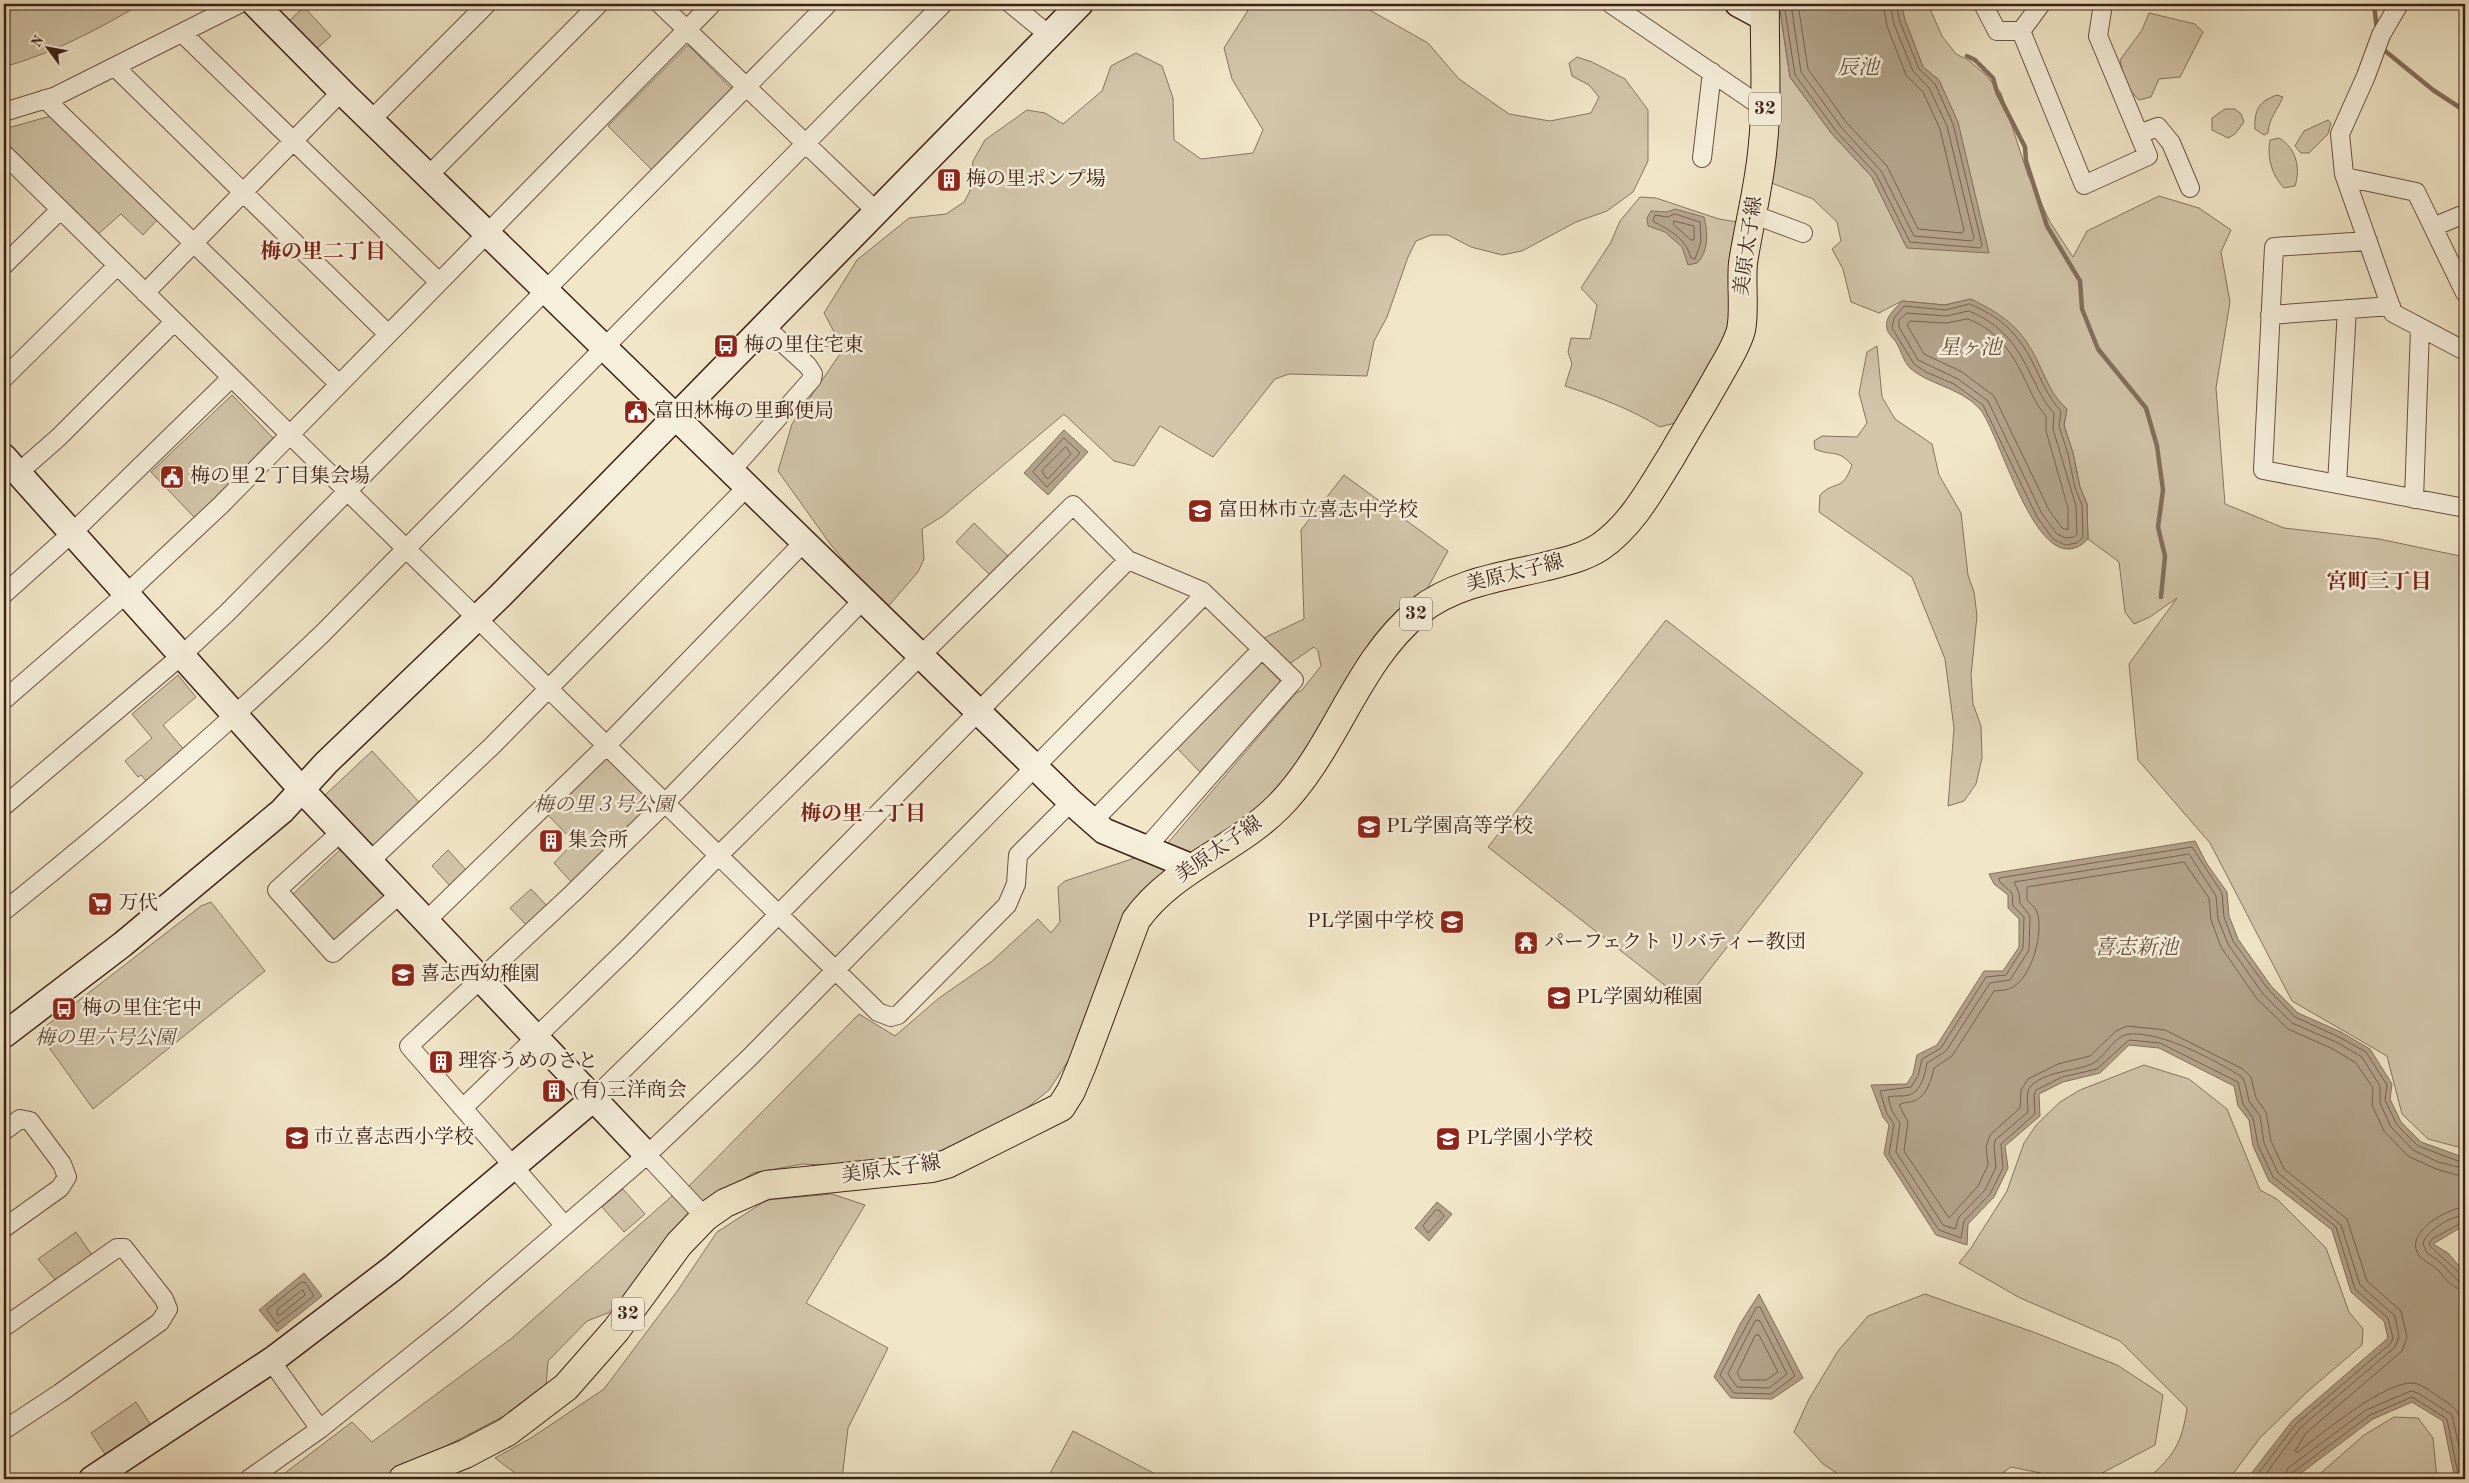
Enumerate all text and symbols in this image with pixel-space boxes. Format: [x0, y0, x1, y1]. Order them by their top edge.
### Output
north arrow [22, 22, 72, 72]
text: N [29, 33, 47, 50]
water label: 辰池 [1837, 56, 1881, 79]
road number: 32 [1749, 92, 1781, 126]
building icon: 梅の里ポンプ場 [936, 167, 962, 193]
place label: 梅の里ポンプ場 [966, 168, 1106, 190]
street label: 美原太子線 [1730, 195, 1766, 297]
district label: 梅の里二丁目 [260, 240, 386, 263]
bus stop icon: 梅の里住宅東 [713, 333, 739, 359]
place label: 梅の里住宅東 [744, 334, 864, 356]
water label: 星ヶ池 [1939, 336, 2003, 359]
public building icon: 富田林梅の里郵便局 [623, 399, 649, 425]
place label: 富田林梅の里郵便局 [654, 400, 834, 422]
public building icon: 梅の里２丁目集会場 [159, 464, 185, 490]
place label: 梅の里２丁目集会場 [190, 465, 370, 487]
school or university icon: 富田林市立喜志中学校 [1187, 498, 1213, 524]
place label: 富田林市立喜志中学校 [1218, 499, 1418, 521]
street label: 美原太子線 [1464, 550, 1566, 596]
district label: 宮町三丁目 [2327, 570, 2432, 593]
road number: 32 [1400, 598, 1432, 630]
park label: 梅の里３号公園 [534, 794, 677, 816]
district label: 梅の里一丁目 [800, 802, 926, 825]
street label: 美原太子線 [1171, 811, 1266, 887]
school or university icon: PL学園高等学校 [1356, 814, 1382, 840]
place label: PL学園高等学校 [1386, 815, 1533, 837]
building icon: 集会所 [538, 828, 564, 854]
place label: 集会所 [568, 829, 628, 851]
supermarket icon: 万代 [87, 891, 113, 917]
place label: 万代 [118, 892, 158, 914]
school or university icon: PL学園中学校 [1439, 909, 1465, 935]
place label: PL学園中学校 [1307, 910, 1434, 932]
temple icon: パーフェクト リバティー教団 [1513, 930, 1539, 956]
place label: パーフェクト リバティー教団 [1544, 931, 1805, 953]
water label: 喜志新池 [2094, 936, 2180, 959]
school or university icon: 喜志西幼稚園 [390, 962, 416, 988]
place label: 喜志西幼稚園 [420, 963, 540, 985]
school or university icon: PL学園幼稚園 [1546, 985, 1572, 1011]
place label: PL学園幼稚園 [1576, 986, 1703, 1008]
bus stop icon: 梅の里住宅中 [51, 996, 77, 1022]
place label: 梅の里住宅中 [82, 997, 202, 1019]
park label: 梅の里六号公園 [35, 1027, 178, 1049]
building icon: 理容うめのさと [428, 1049, 454, 1075]
place label: 理容うめのさと [458, 1050, 598, 1072]
building icon: (有)三洋商会 [541, 1078, 567, 1104]
place label: (有)三洋商会 [572, 1079, 687, 1101]
school or university icon: 市立喜志西小学校 [284, 1125, 310, 1151]
place label: 市立喜志西小学校 [314, 1126, 474, 1148]
school or university icon: PL学園小学校 [1435, 1126, 1461, 1152]
place label: PL学園小学校 [1466, 1127, 1593, 1149]
street label: 美原太子線 [840, 1151, 942, 1187]
road number: 32 [612, 1298, 644, 1330]

